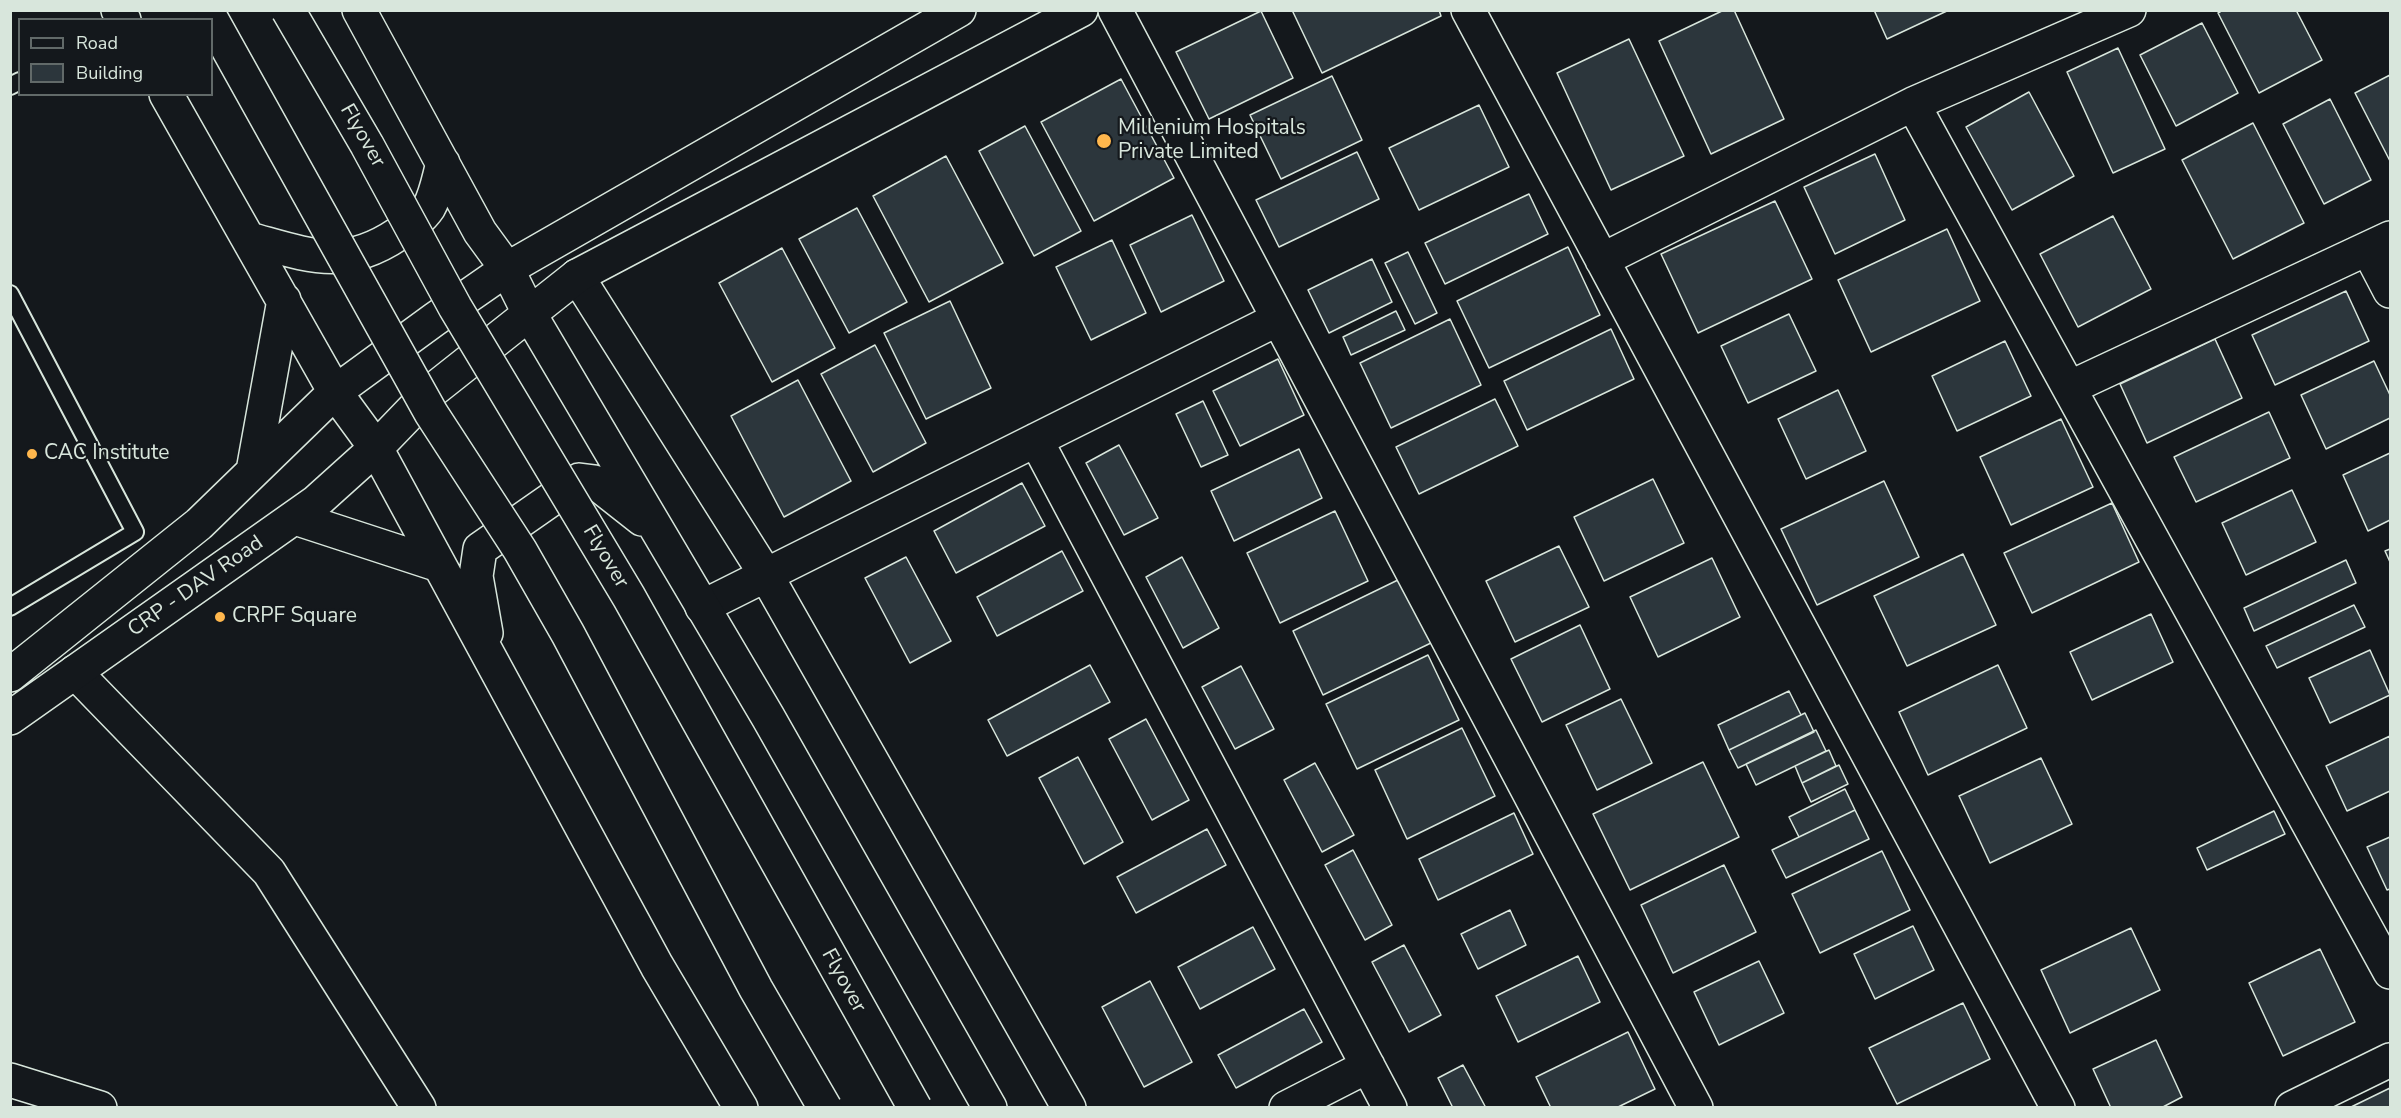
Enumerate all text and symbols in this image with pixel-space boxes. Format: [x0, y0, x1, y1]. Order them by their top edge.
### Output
legend [18, 18, 213, 96]
text: Road [76, 31, 118, 55]
text: Building [76, 61, 143, 85]
street label: Flyover [334, 100, 390, 172]
place label: Millenium Hospitals Private Limited [1118, 116, 1306, 166]
marker: Millenium Hospitals Private Limited [1095, 132, 1113, 150]
place label: CAC Institute [44, 441, 169, 467]
marker: CAC Institute [25, 447, 39, 461]
street label: Flyover [576, 521, 634, 593]
street label: CRP - DAV Road [123, 531, 269, 643]
place label: CRPF Square [232, 604, 357, 630]
marker: CRPF Square [213, 610, 227, 624]
street label: Flyover [815, 945, 871, 1017]

